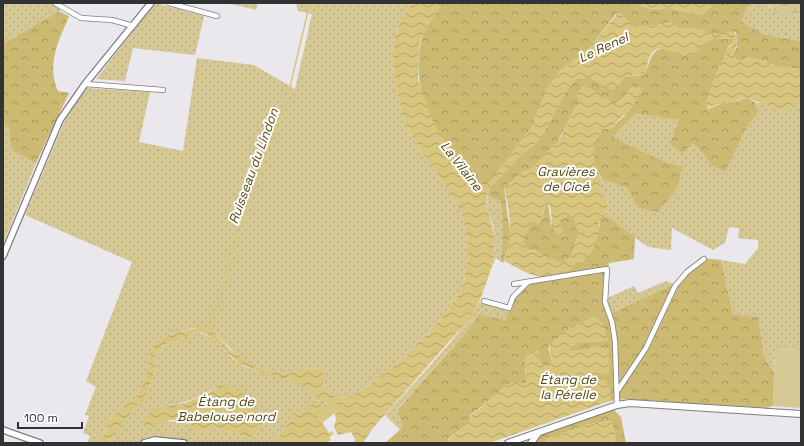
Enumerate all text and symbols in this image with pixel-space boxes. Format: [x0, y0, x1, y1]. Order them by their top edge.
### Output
water label: Le Renel [576, 28, 632, 66]
water label: Ruisseau du Lindon [225, 105, 283, 226]
water label: La Vilaine [437, 138, 487, 196]
water label: Gravières de Cicé [537, 163, 596, 195]
water label: Étang de la Pérelle [540, 371, 598, 403]
water label: Étang de Babelouse nord [177, 393, 277, 425]
scale bar [18, 404, 82, 430]
text: 100 m [24, 410, 58, 426]

